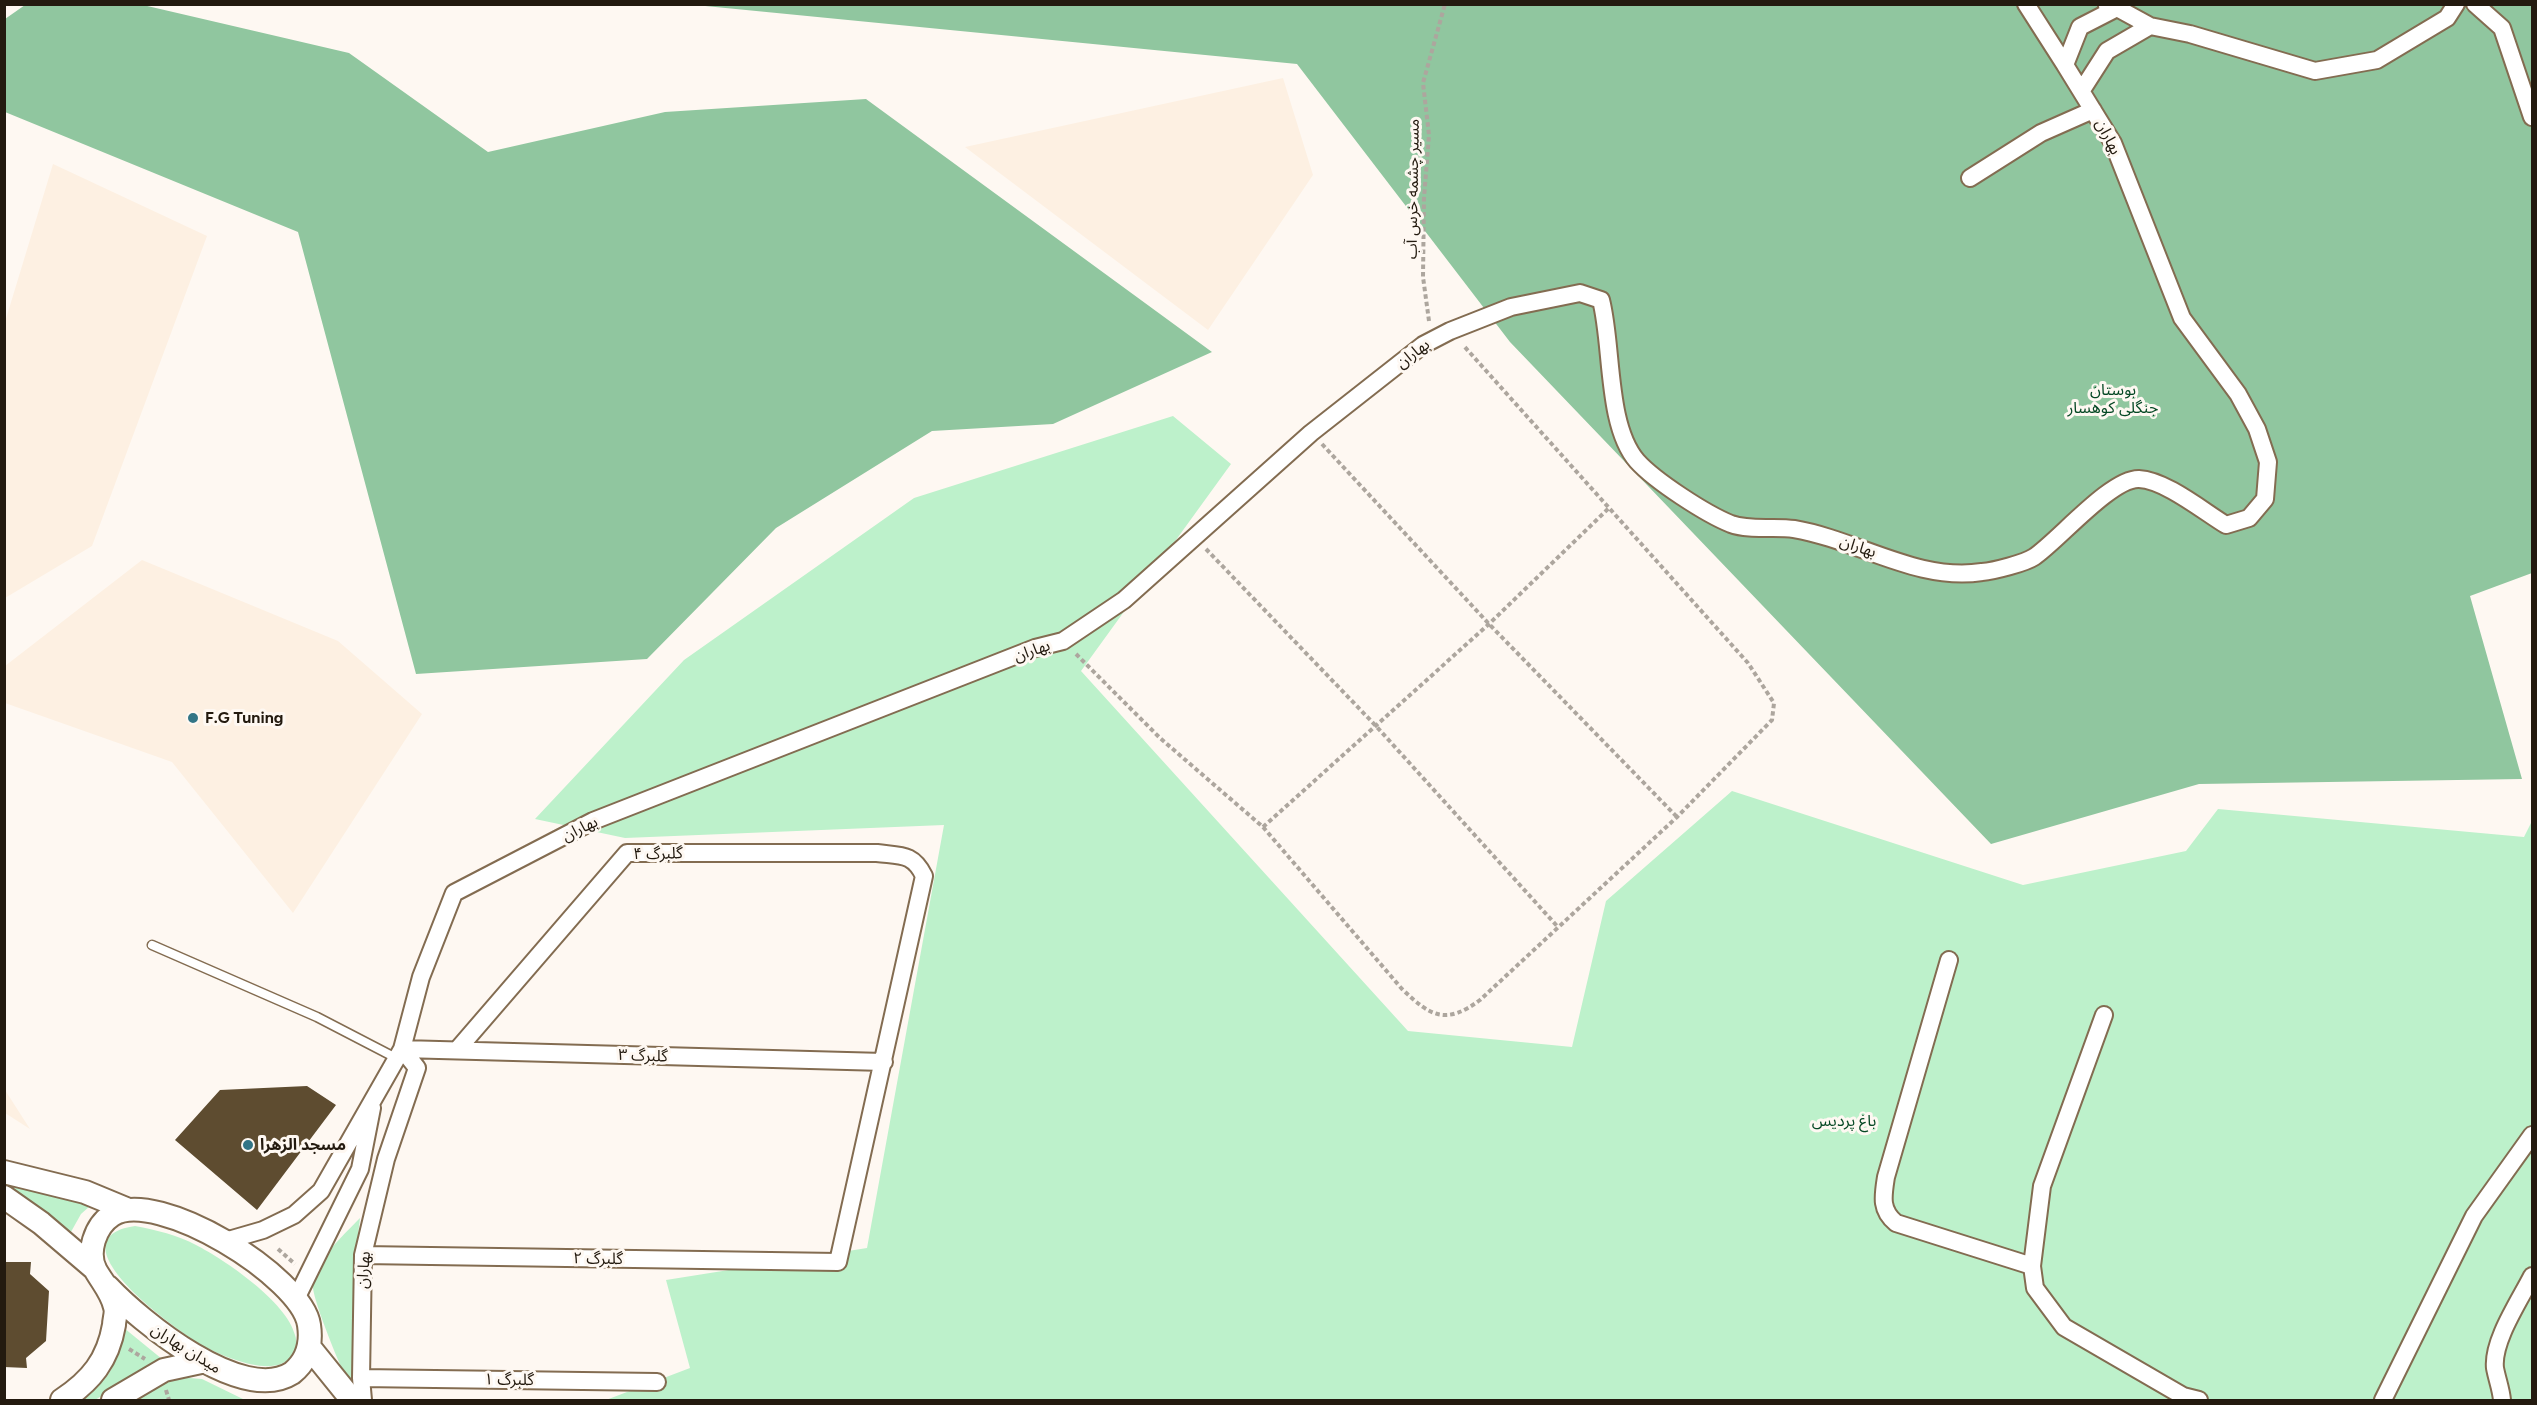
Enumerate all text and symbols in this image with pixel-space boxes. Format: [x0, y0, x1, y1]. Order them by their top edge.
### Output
street label: بهاران [2091, 116, 2125, 158]
street label: مسیر چشمه خرس آب [1402, 119, 1424, 259]
street label: بهاران [1392, 335, 1434, 373]
park label: بوستان جنگلی کوهسار [2067, 380, 2159, 418]
street label: بهاران [1837, 532, 1879, 562]
street label: بهاران [1011, 636, 1053, 666]
place label: F.G Tuning [205, 708, 283, 728]
marker: F.G Tuning [186, 711, 200, 725]
street label: بهاران [559, 812, 601, 846]
street label: گلبرگ ۴ [633, 844, 683, 864]
street label: گلبرگ ۳ [618, 1046, 668, 1066]
park label: باغ پردیس [1812, 1111, 1876, 1131]
place label: مسجد الزهرا [260, 1135, 346, 1155]
marker: مسجد الزهرا [241, 1138, 255, 1152]
street label: گلبرگ ۲ [573, 1249, 623, 1269]
street label: بهاران [353, 1251, 375, 1289]
street label: میدان بهاران [147, 1320, 225, 1378]
street label: گلبرگ ۱ [484, 1370, 534, 1390]

